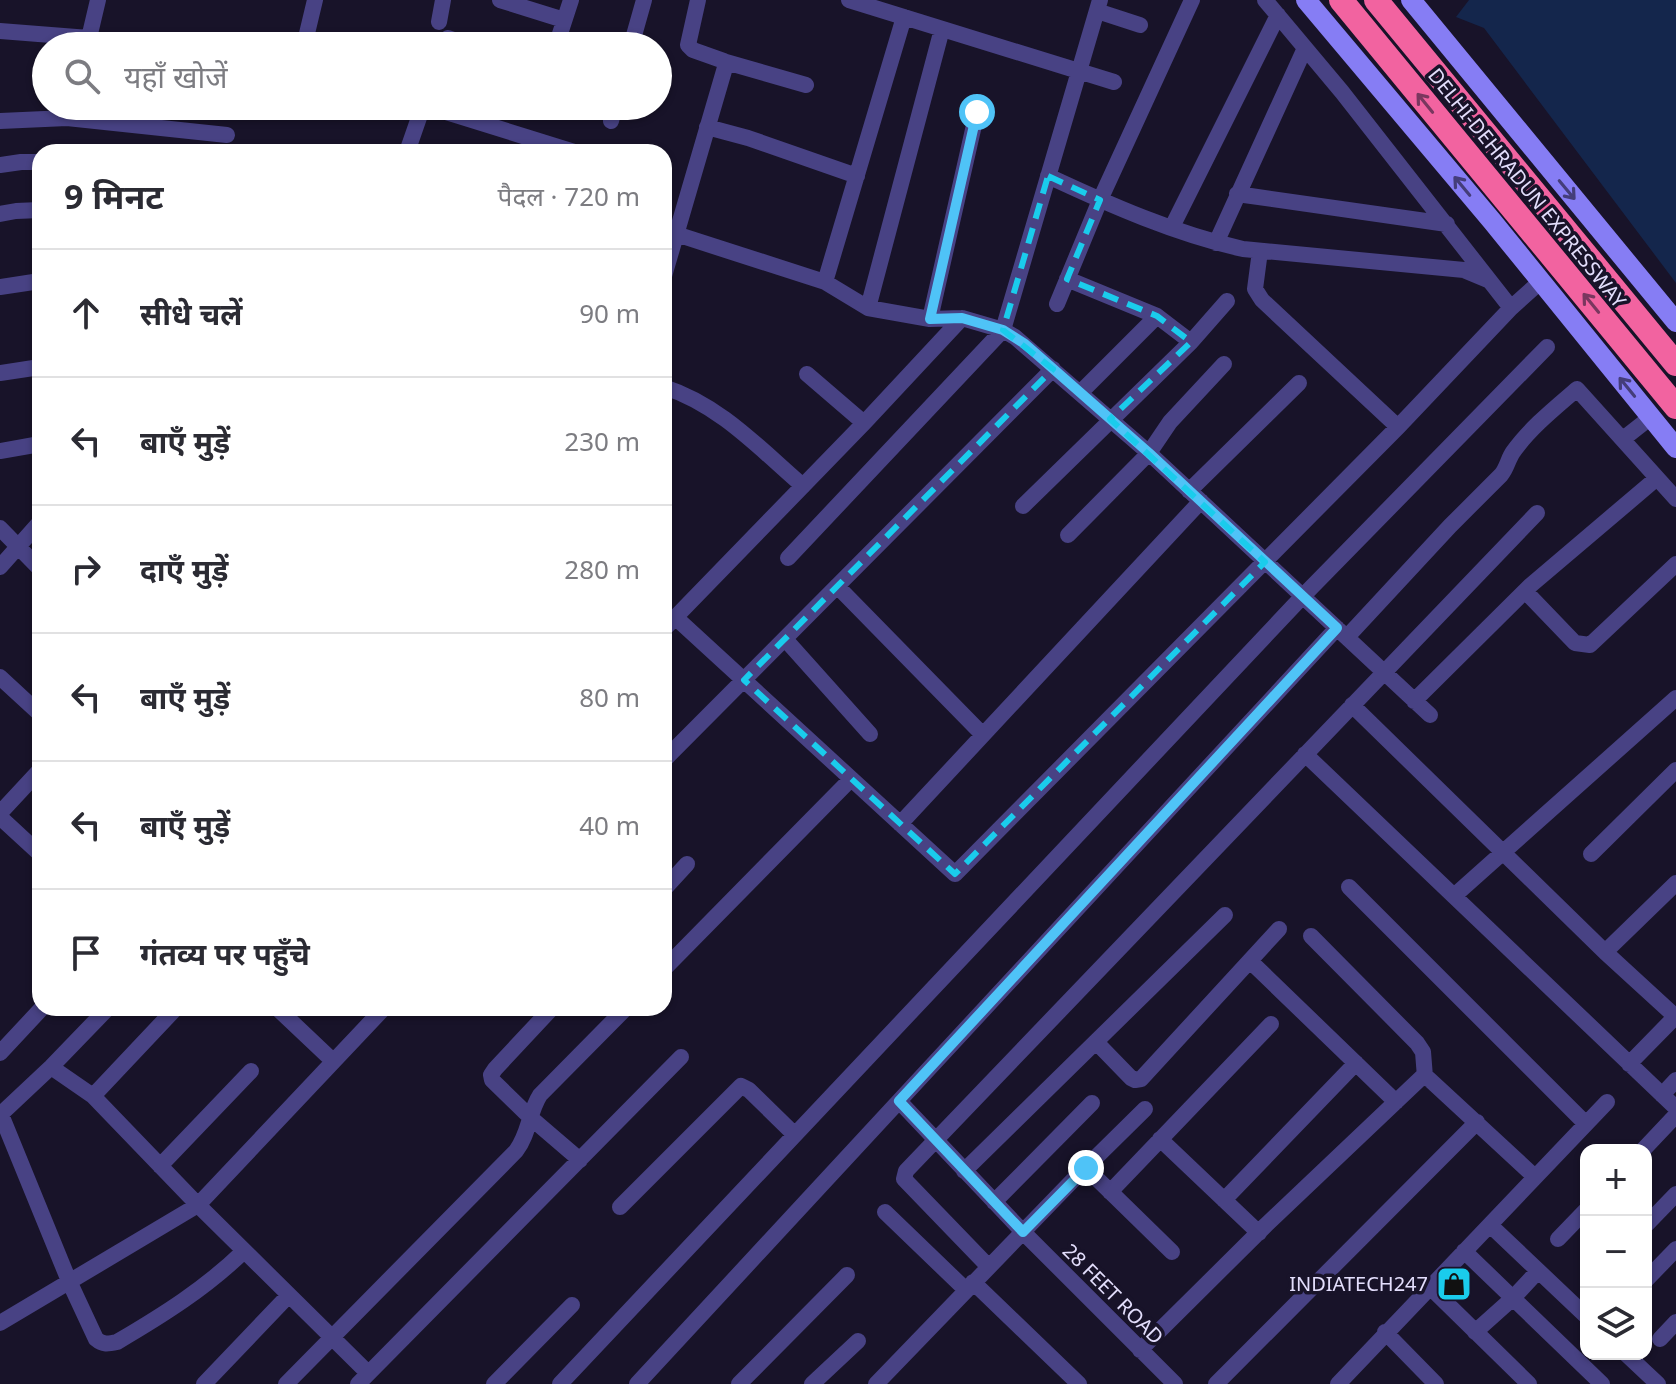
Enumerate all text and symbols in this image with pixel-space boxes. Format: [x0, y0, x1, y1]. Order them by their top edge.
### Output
search box [32, 32, 672, 120]
icon: search [60, 54, 104, 98]
text: यहाँ खोजें [124, 56, 227, 97]
street label: DELHI-DEHRADUN EXPRESSWAY [1422, 62, 1633, 314]
one-way arrow [1417, 92, 1435, 113]
route start [959, 94, 995, 130]
text: 9 मिनट [64, 173, 164, 219]
one-way arrow [1453, 176, 1471, 197]
text: पैदल · 720 m [498, 178, 640, 214]
one-way arrow [1558, 179, 1576, 200]
icon: ahead [64, 291, 108, 335]
text: सीधे चलें [140, 293, 242, 334]
one-way arrow [1582, 294, 1600, 314]
text: 90 m [579, 295, 640, 331]
one-way arrow [1618, 377, 1636, 398]
icon: left [64, 419, 108, 463]
text: बाएँ मुड़ें [140, 421, 230, 462]
text: 230 m [564, 423, 640, 459]
icon: right [64, 547, 108, 591]
text: दाएँ मुड़ें [140, 549, 228, 590]
text: 280 m [564, 551, 640, 587]
icon: left [64, 675, 108, 719]
text: बाएँ मुड़ें [140, 677, 230, 718]
text: 80 m [579, 679, 640, 715]
icon: left [64, 803, 108, 847]
text: बाएँ मुड़ें [140, 805, 230, 846]
text: 40 m [579, 807, 640, 843]
icon: arrive [64, 931, 108, 975]
text: गंतव्य पर पहुँचे [140, 933, 310, 974]
map controls [1580, 1144, 1652, 1360]
button: + [1580, 1144, 1652, 1216]
route end [1068, 1150, 1104, 1186]
button: − [1580, 1216, 1652, 1288]
street label: 28 FEET ROAD [1057, 1237, 1170, 1350]
shop icon: INDIATECH247 [1435, 1265, 1473, 1303]
place label: INDIATECH247 [1289, 1270, 1428, 1297]
button: layers [1580, 1288, 1652, 1360]

